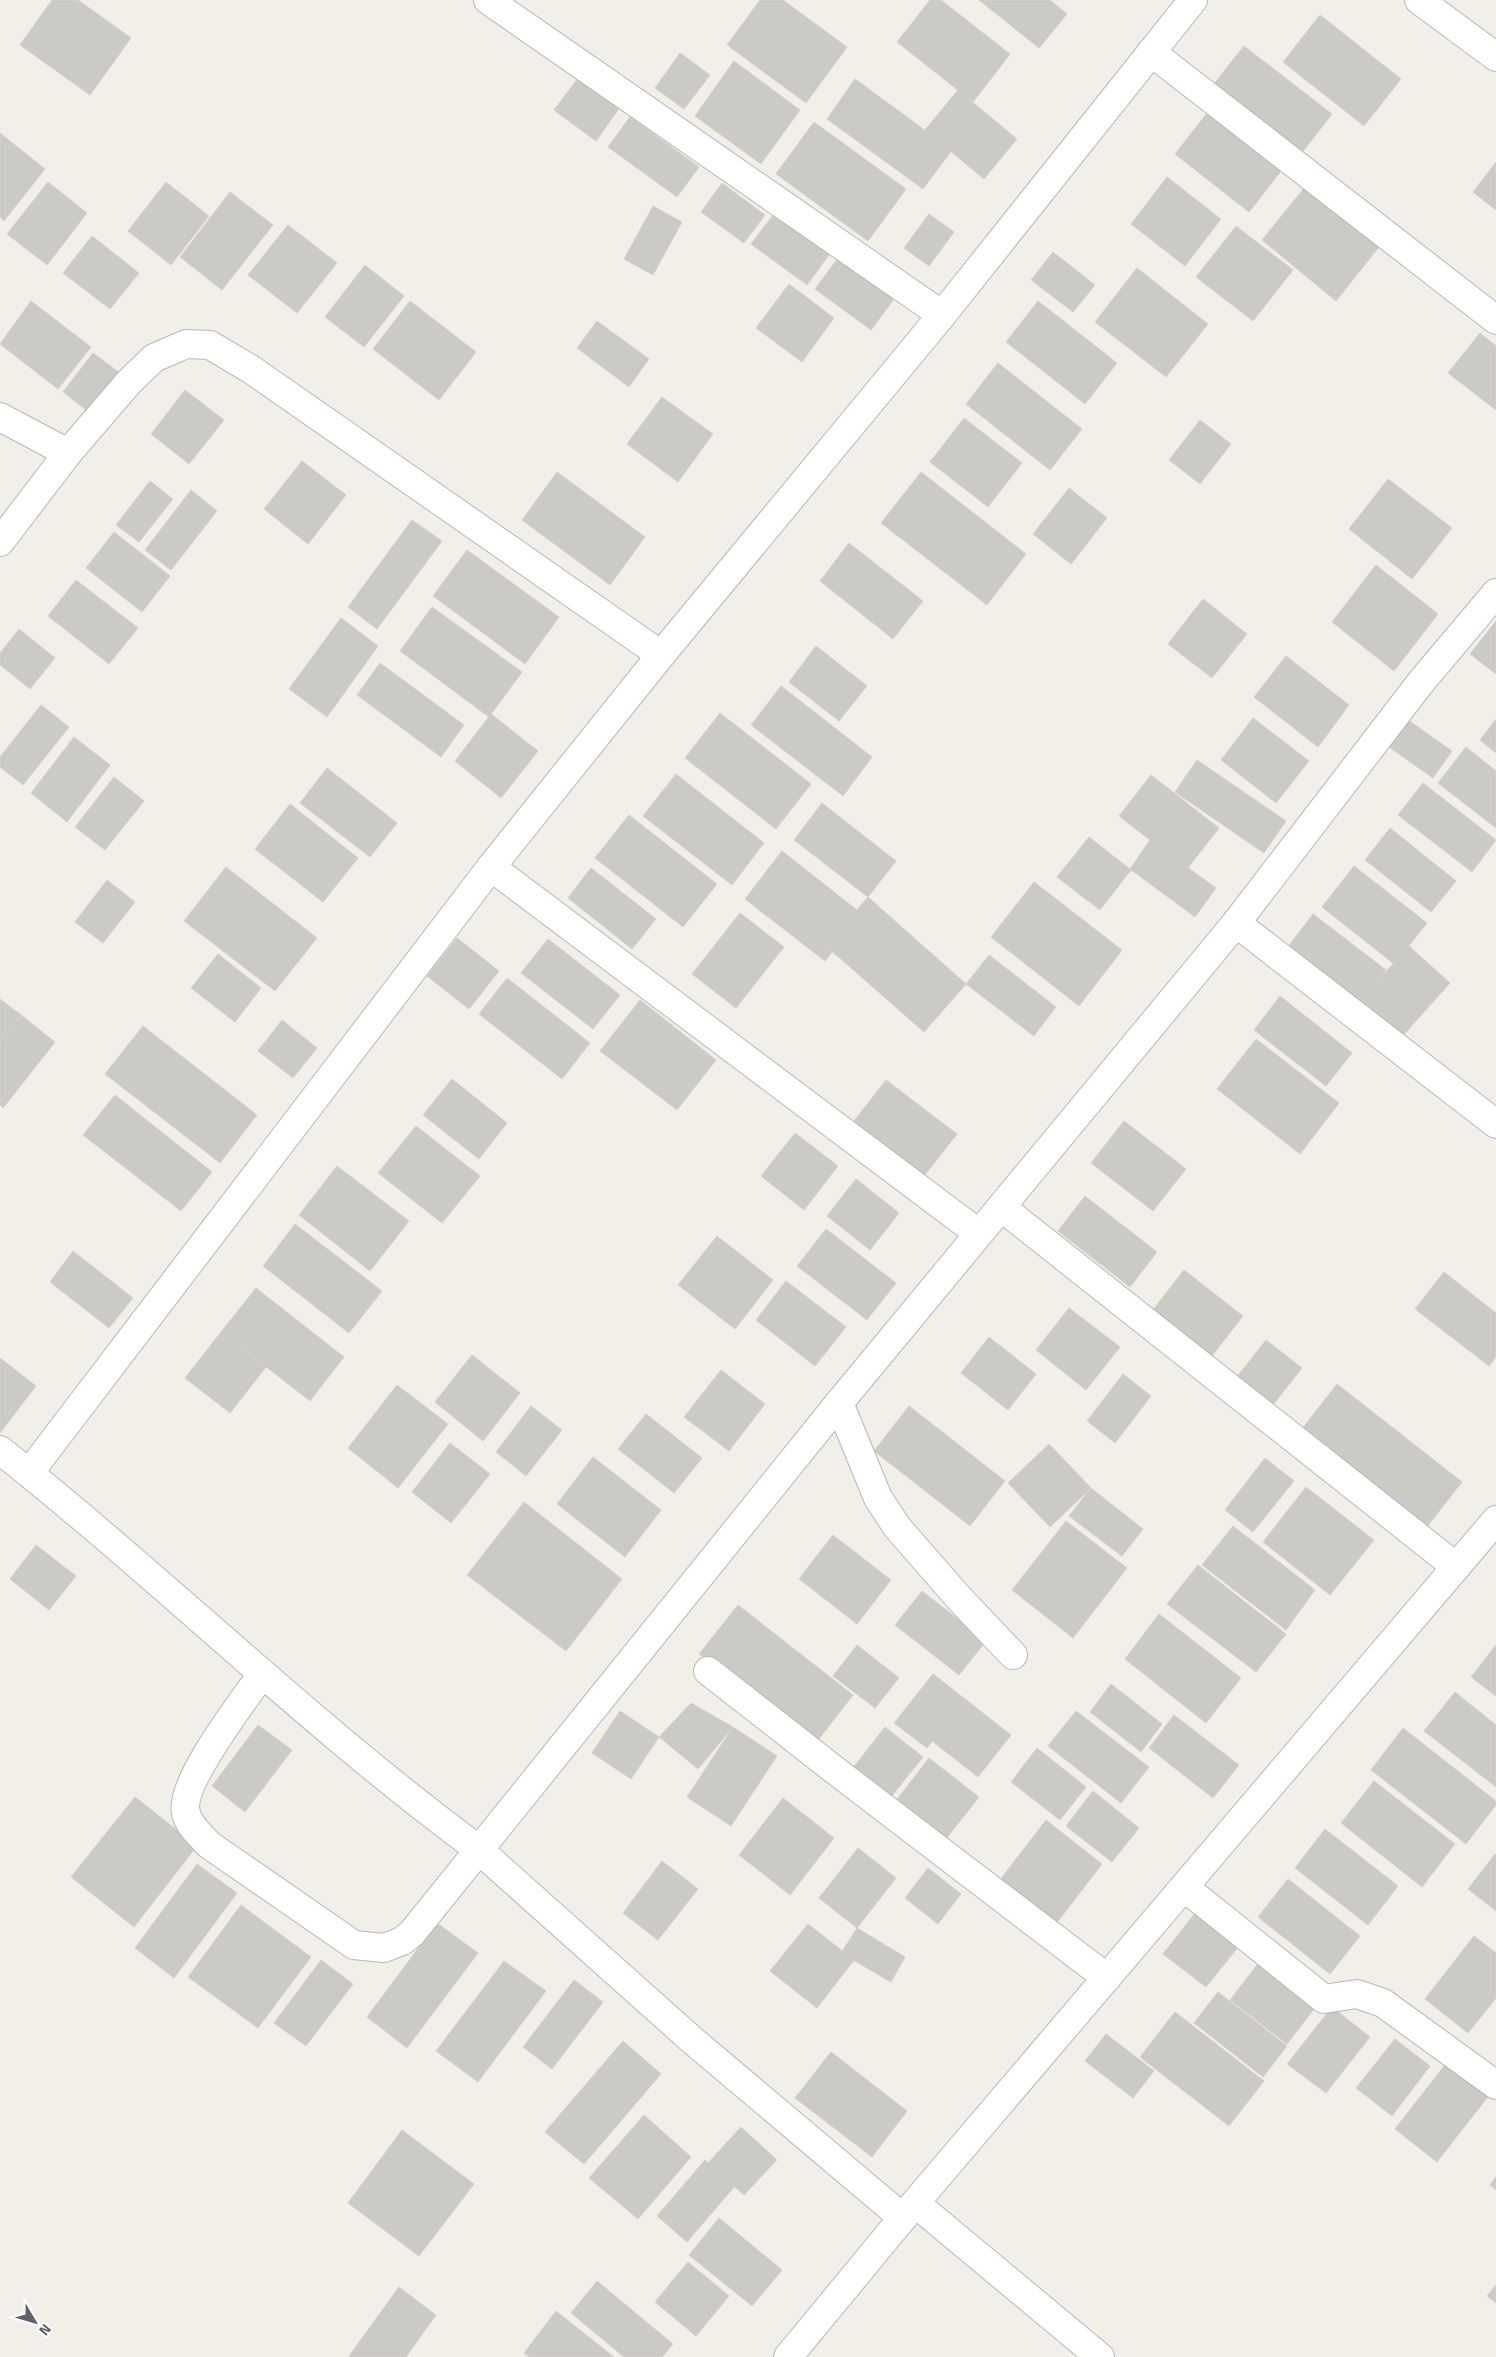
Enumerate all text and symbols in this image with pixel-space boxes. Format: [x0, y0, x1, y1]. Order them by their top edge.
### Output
north arrow [10, 2297, 60, 2347]
text: N [34, 2320, 57, 2341]

